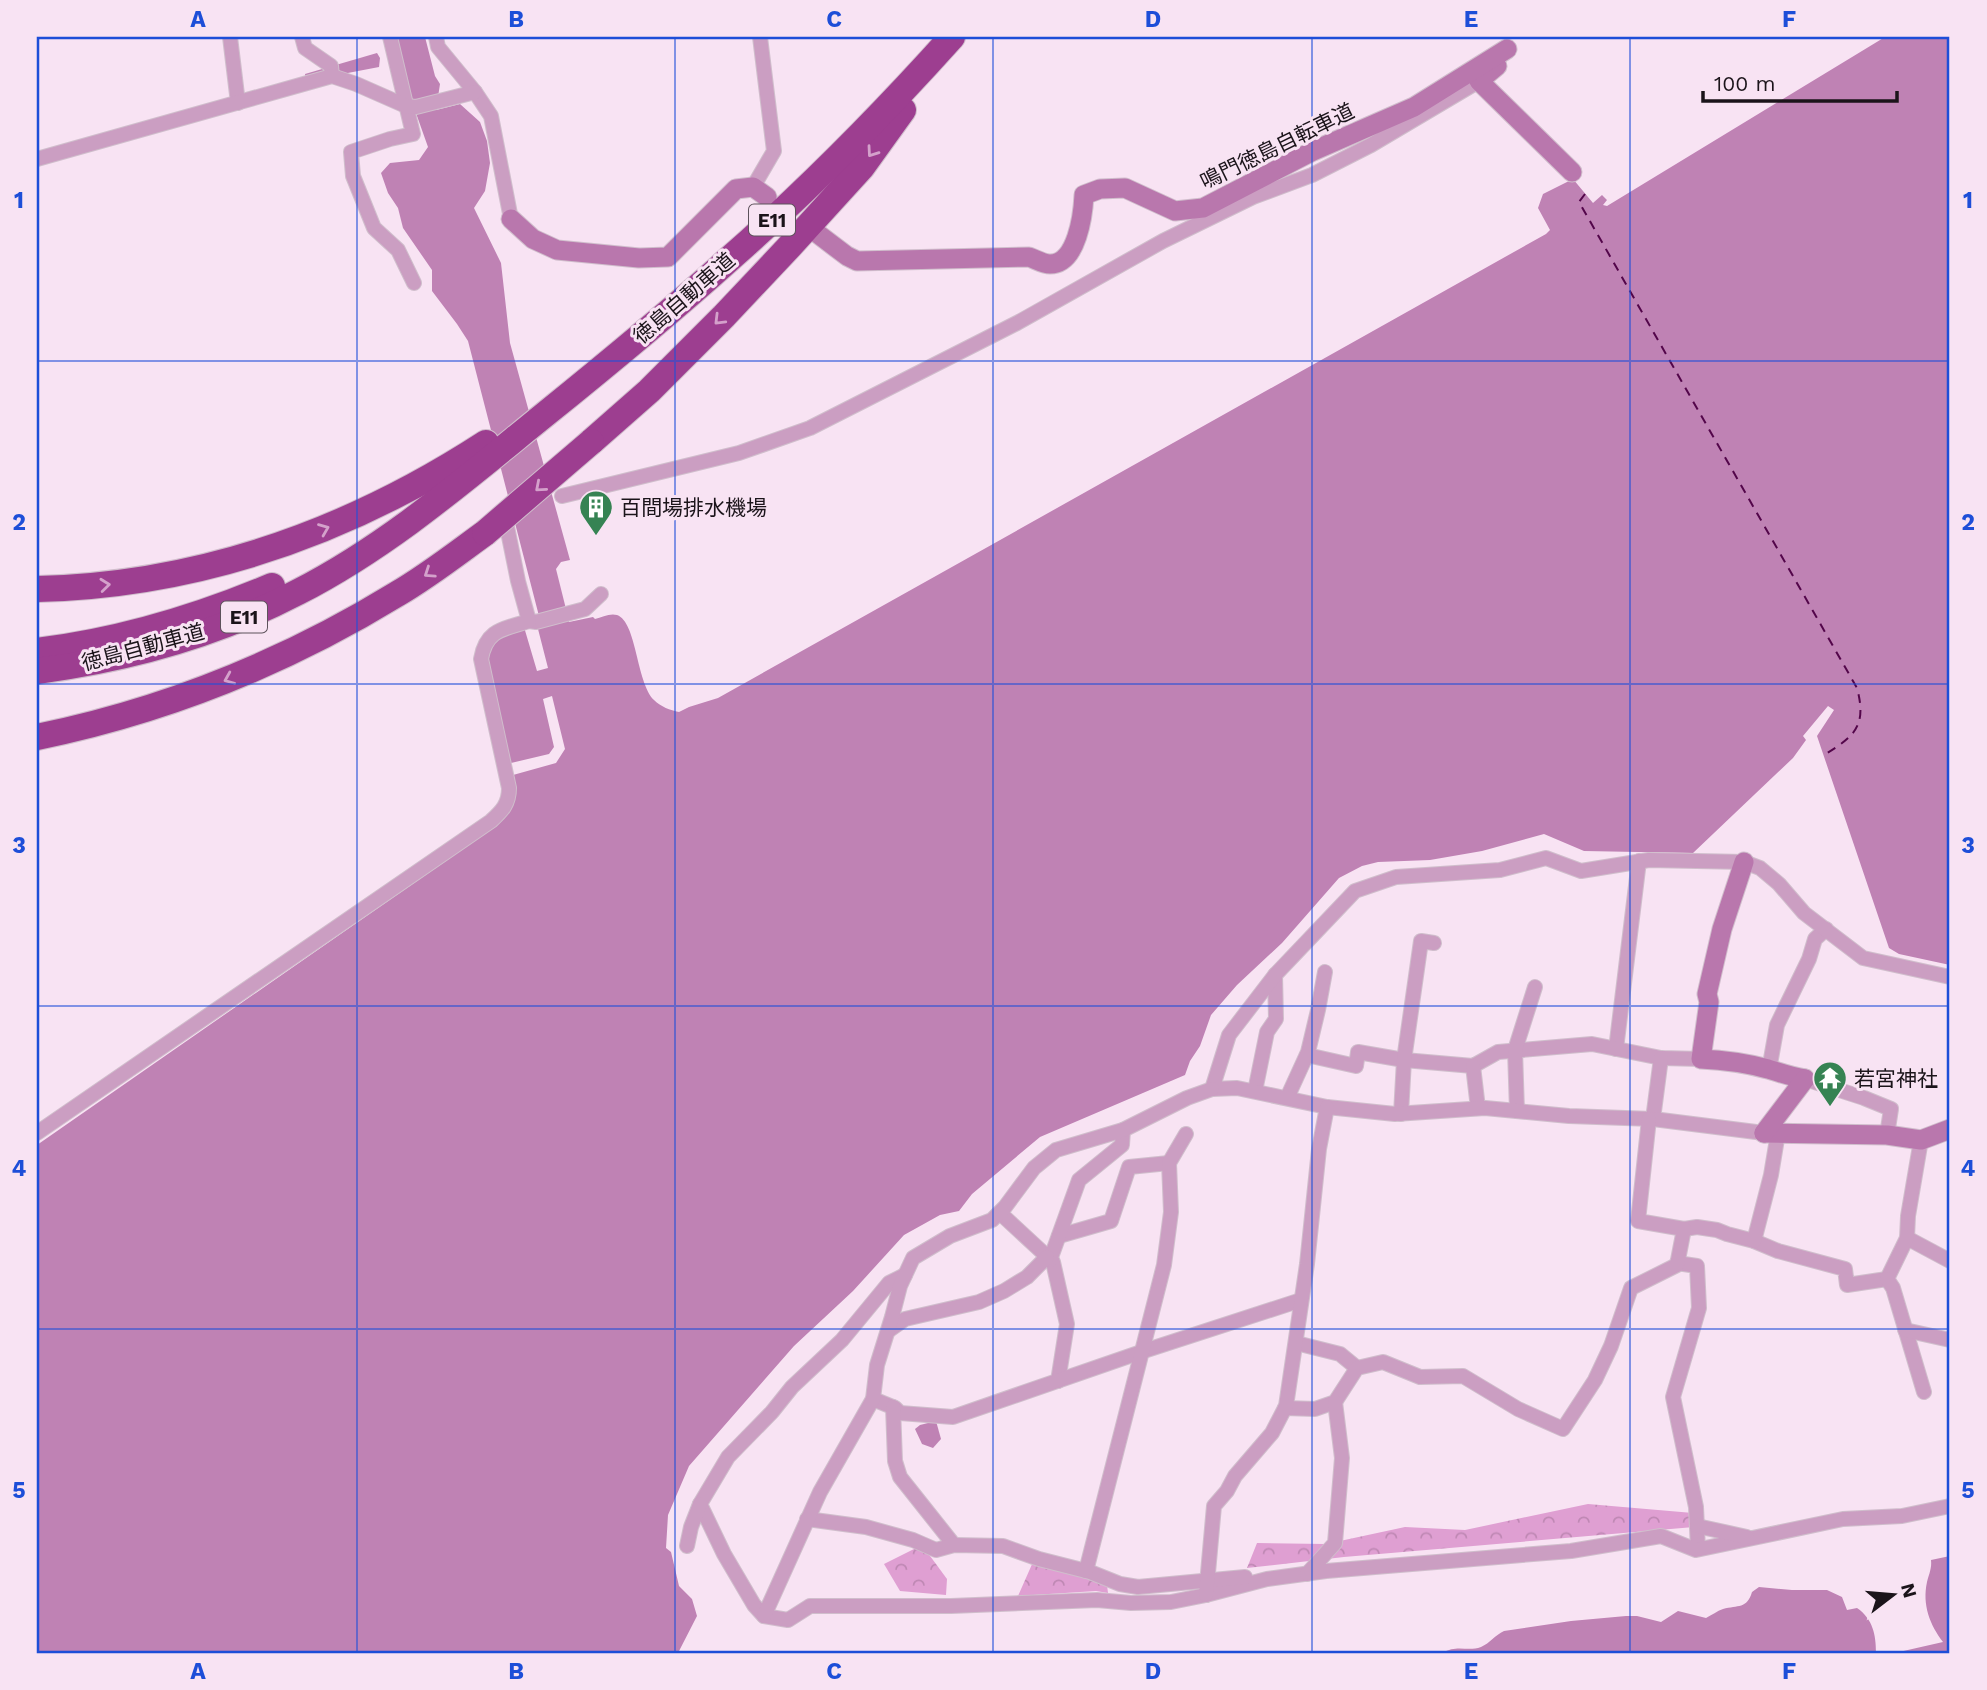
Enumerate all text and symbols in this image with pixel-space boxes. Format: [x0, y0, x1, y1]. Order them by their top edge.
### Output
text: A [190, 6, 206, 33]
text: B [508, 6, 524, 33]
text: C [826, 6, 842, 33]
text: D [1145, 6, 1161, 33]
text: E [1464, 6, 1478, 33]
text: F [1782, 6, 1796, 33]
scale bar [1703, 60, 1898, 104]
text: 100 m [1714, 71, 1776, 96]
street label: 鳴門徳島自転車道 [1196, 98, 1358, 194]
one-way arrow [868, 144, 881, 157]
text: 1 [14, 187, 24, 214]
text: 1 [1963, 187, 1973, 214]
road number: E11 [749, 204, 795, 235]
street label: 徳島自動車道 [628, 247, 740, 349]
one-way arrow [715, 312, 728, 325]
one-way arrow [535, 479, 548, 491]
building icon: 百間場排水機場 [577, 488, 615, 537]
place label: 百間場排水機場 [620, 495, 767, 520]
text: 2 [12, 509, 26, 536]
text: 2 [1961, 509, 1975, 536]
one-way arrow [318, 523, 330, 537]
one-way arrow [424, 565, 437, 578]
one-way arrow [99, 578, 111, 593]
road number: E11 [221, 602, 267, 632]
street label: 徳島自動車道 [79, 619, 207, 675]
one-way arrow [224, 671, 236, 685]
text: 3 [12, 832, 26, 859]
text: 3 [1961, 832, 1975, 859]
temple icon: 若宮神社 [1811, 1059, 1849, 1108]
place label: 若宮神社 [1854, 1066, 1938, 1091]
text: 4 [12, 1155, 27, 1182]
text: 4 [1961, 1155, 1976, 1182]
text: 5 [12, 1477, 26, 1504]
text: 5 [1961, 1477, 1975, 1504]
north arrow [1857, 1560, 1927, 1630]
text: N [1896, 1581, 1922, 1600]
text: A [190, 1658, 206, 1685]
text: B [508, 1658, 524, 1685]
text: C [826, 1658, 842, 1685]
text: D [1145, 1658, 1161, 1685]
text: E [1464, 1658, 1478, 1685]
text: F [1782, 1658, 1796, 1685]

